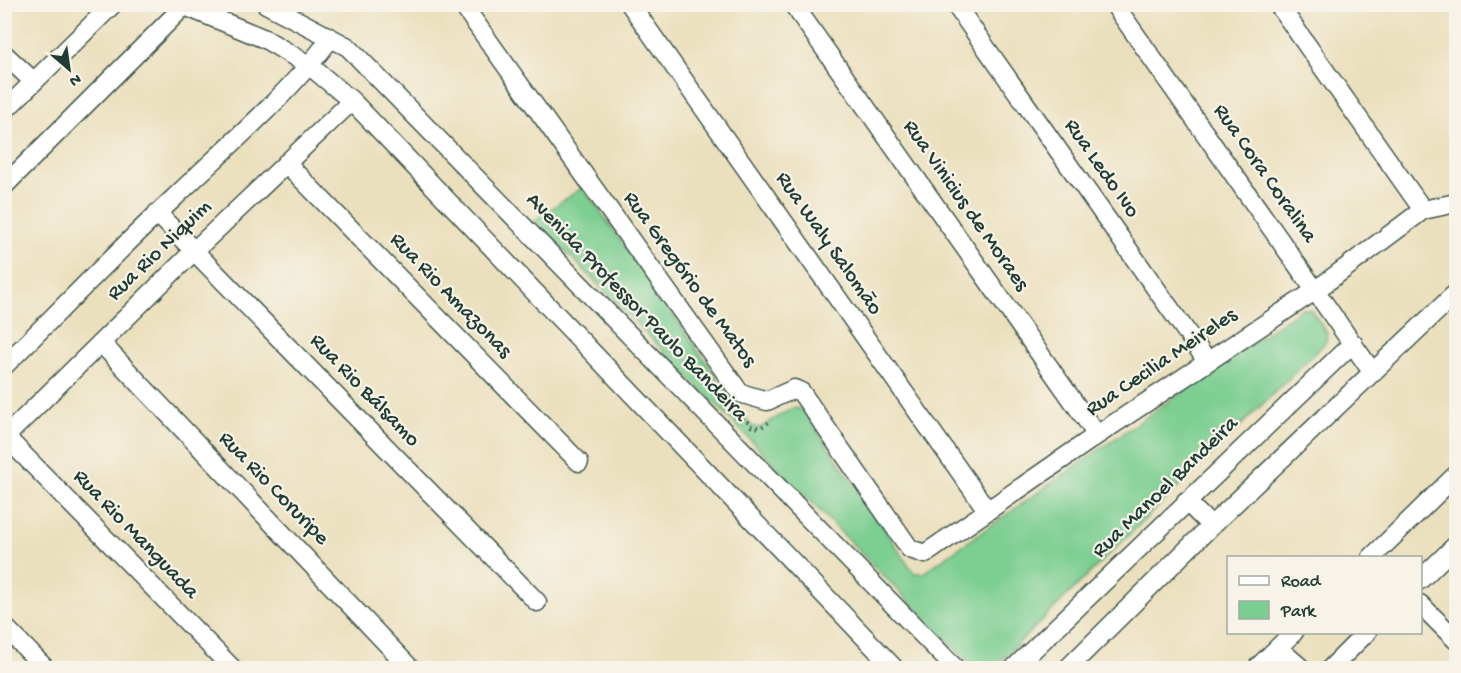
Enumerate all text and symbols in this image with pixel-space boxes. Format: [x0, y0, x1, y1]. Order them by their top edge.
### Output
north arrow [39, 39, 99, 99]
text: N [65, 68, 84, 90]
street label: Rua Cora Coralina [1206, 100, 1322, 249]
street label: Rua Vinicius de Moraes [896, 115, 1034, 297]
street label: Rua Ledo Ivo [1057, 115, 1145, 223]
street label: Rua Waly Salomão [769, 167, 887, 321]
street label: Rua Gregório de Matos [617, 187, 762, 374]
street label: Avenida Professor Paulo Bandeira [519, 188, 753, 429]
street label: Rua Rio Niquim [102, 194, 218, 307]
street label: Rua Rio Amazonas [383, 228, 517, 365]
street label: Rua Cecilia Meireles [1081, 302, 1243, 423]
street label: Rua Rio Bálsamo [303, 329, 425, 453]
street label: Rua Manoel Bandeira [1088, 411, 1245, 564]
street label: Rua Rio Coruripe [212, 427, 334, 552]
street label: Rua Rio Manguada [66, 465, 204, 606]
legend [1227, 556, 1422, 634]
text: Road [1281, 572, 1322, 593]
text: Park [1280, 602, 1317, 623]

